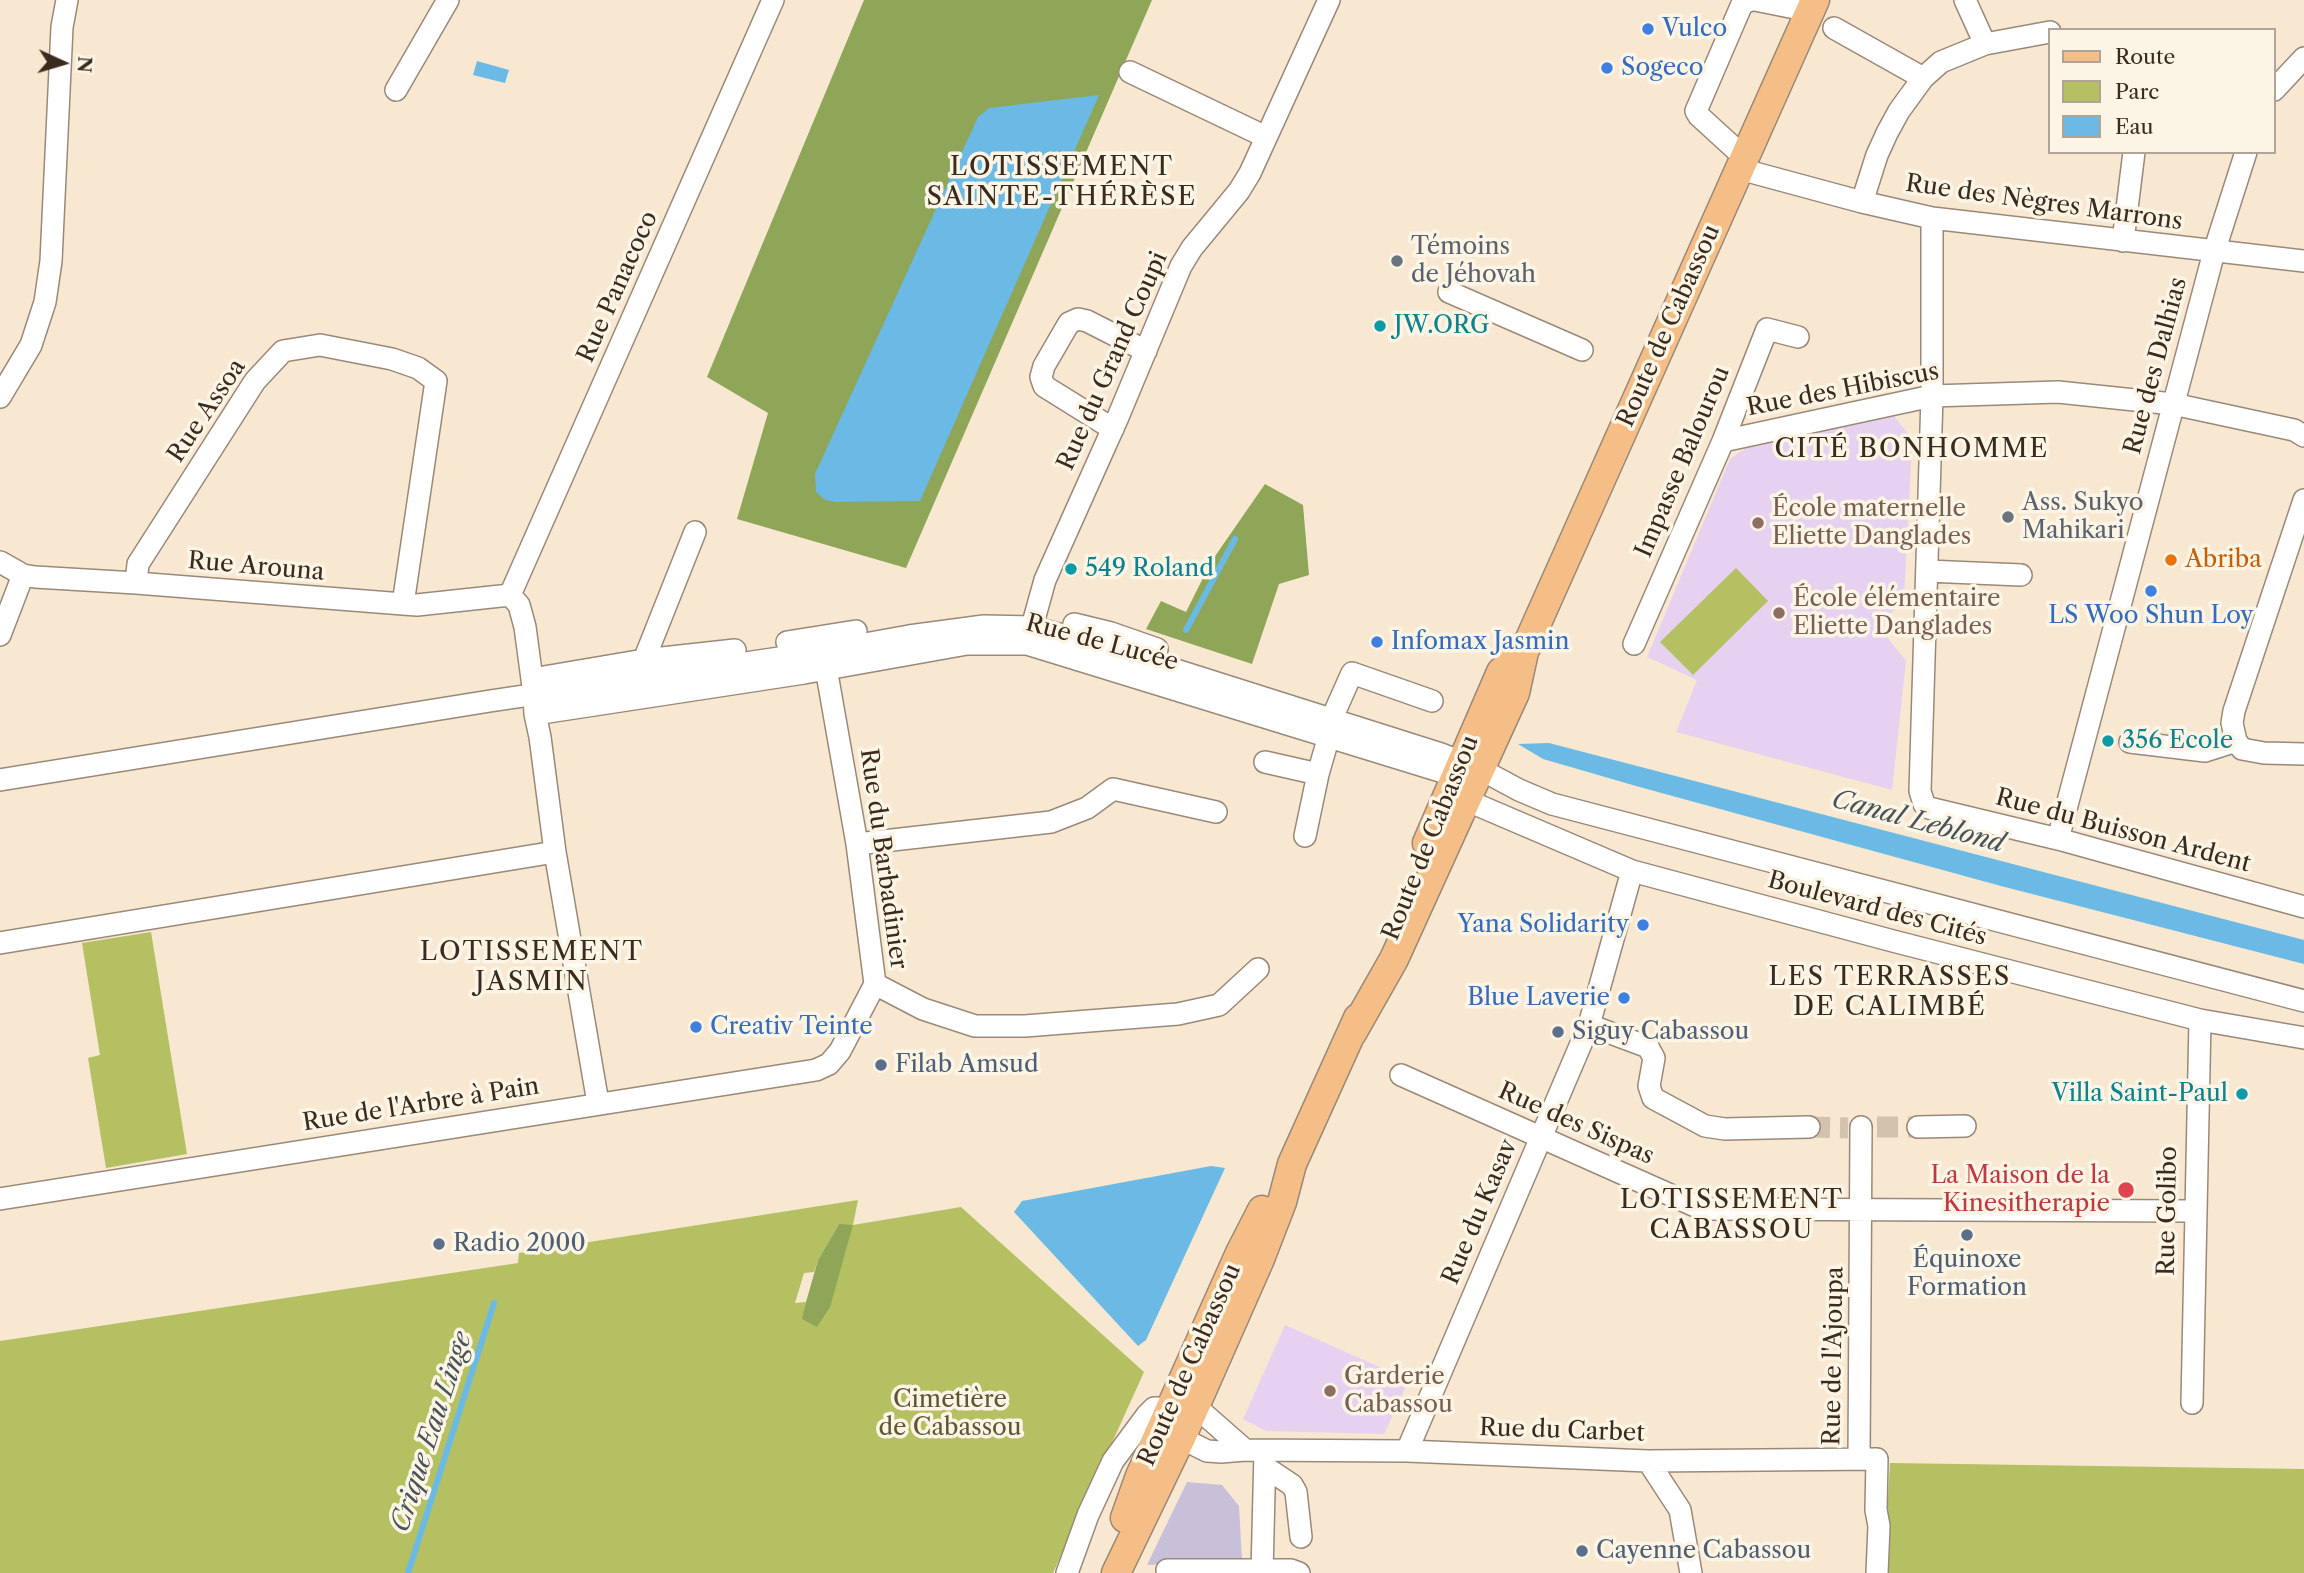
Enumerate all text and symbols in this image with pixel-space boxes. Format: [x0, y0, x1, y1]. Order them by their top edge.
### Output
place label: Vulco [1662, 15, 1727, 43]
marker: Vulco [1640, 21, 1656, 37]
north arrow [28, 28, 98, 98]
legend [2048, 28, 2276, 154]
text: Route [2115, 44, 2175, 69]
place label: Sogeco [1621, 54, 1703, 82]
text: N [72, 55, 96, 74]
marker: Sogeco [1599, 60, 1615, 76]
text: Parc [2115, 79, 2159, 104]
text: Eau [2115, 114, 2154, 139]
district label: LOTISSEMENT SAINTE-THÉRÈSE [928, 151, 1196, 212]
street label: Rue des Nègres Marrons [1904, 169, 2184, 237]
street label: Rue Panacoco [572, 207, 664, 367]
street label: Route de Cabassou [1611, 220, 1727, 432]
place label: Témoins de Jéhovah [1411, 233, 1536, 289]
street label: Rue du Grand Coupi [1052, 247, 1174, 475]
marker: Témoins de Jéhovah [1389, 253, 1405, 269]
street label: Rue des Dalhias [2119, 274, 2193, 458]
place label: JW.ORG [1394, 312, 1489, 340]
marker: JW.ORG [1372, 318, 1388, 334]
street label: Rue Assoa [162, 354, 252, 468]
street label: Rue des Hibiscus [1745, 357, 1941, 423]
street label: Impasse Balourou [1630, 362, 1736, 562]
district label: CITÉ BONHOMME [1776, 433, 2048, 465]
place label: Ass. Sukyo Mahikari [2022, 489, 2143, 545]
place label: École maternelle Eliette Danglades [1772, 495, 1971, 551]
marker: Ass. Sukyo Mahikari [2000, 509, 2016, 525]
marker: École maternelle Eliette Danglades [1750, 515, 1766, 531]
place label: Abriba [2185, 546, 2262, 574]
street label: Rue Arouna [187, 547, 325, 587]
marker: Abriba [2163, 552, 2179, 568]
place label: 549 Roland [1085, 555, 1214, 583]
marker: 549 Roland [1063, 561, 1079, 577]
marker: LS Woo Shun Loy [2143, 583, 2159, 599]
place label: École élémentaire Eliette Danglades [1793, 585, 2000, 641]
place label: LS Woo Shun Loy [2048, 602, 2254, 630]
marker: École élémentaire Eliette Danglades [1771, 605, 1787, 621]
street label: Rue de Lucée [1023, 609, 1181, 677]
place label: Infomax Jasmin [1391, 628, 1569, 656]
marker: Infomax Jasmin [1369, 634, 1385, 650]
place label: 356 Ecole [2122, 727, 2233, 755]
street label: Route de Cabassou [1377, 731, 1485, 945]
marker: 356 Ecole [2100, 733, 2116, 749]
street label: Rue du Barbadinier [853, 747, 913, 971]
street label: Rue du Buisson Ardent [1992, 783, 2254, 879]
water label: Canal Leblond [1829, 784, 2007, 860]
street label: Boulevard des Cités [1764, 866, 1990, 952]
place label: Yana Solidarity [1458, 911, 1629, 939]
marker: Yana Solidarity [1635, 917, 1651, 933]
district label: LOTISSEMENT JASMIN [421, 936, 643, 998]
district label: LES TERRASSES DE CALIMBÉ [1770, 961, 2010, 1023]
place label: Blue Laverie [1467, 984, 1610, 1012]
marker: Blue Laverie [1616, 990, 1632, 1006]
place label: Creativ Teinte [710, 1013, 873, 1041]
place label: Siguy Cabassou [1572, 1018, 1749, 1046]
marker: Creativ Teinte [688, 1019, 704, 1035]
marker: Siguy Cabassou [1550, 1024, 1566, 1040]
place label: Filab Amsud [895, 1051, 1038, 1079]
marker: Filab Amsud [873, 1057, 889, 1073]
street label: Rue de l'Arbre à Pain [301, 1072, 541, 1138]
street label: Rue des Sispas [1494, 1077, 1658, 1171]
place label: Villa Saint-Paul [2051, 1080, 2228, 1108]
marker: Villa Saint-Paul [2234, 1086, 2250, 1102]
street label: Rue du Kasav [1437, 1135, 1523, 1289]
street label: Rue Golibo [2152, 1146, 2184, 1276]
place label: La Maison de la Kinesitherapie [1930, 1162, 2110, 1218]
marker: La Maison de la Kinesitherapie [2116, 1180, 2136, 1200]
district label: LOTISSEMENT CABASSOU [1621, 1184, 1843, 1246]
marker: Équinoxe Formation [1959, 1227, 1975, 1243]
place label: Radio 2000 [453, 1230, 586, 1258]
marker: Radio 2000 [431, 1236, 447, 1252]
place label: Équinoxe Formation [1907, 1246, 2027, 1302]
street label: Route de Cabassou [1132, 1259, 1248, 1471]
street label: Rue de l'Ajoupa [1818, 1266, 1850, 1446]
water label: Crique Eau Linge [385, 1328, 479, 1536]
place label: Garderie Cabassou [1344, 1363, 1453, 1419]
marker: Garderie Cabassou [1322, 1383, 1338, 1399]
park label: Cimetière de Cabassou [878, 1386, 1022, 1442]
street label: Rue du Carbet [1479, 1414, 1645, 1448]
place label: Cayenne Cabassou [1596, 1537, 1811, 1565]
marker: Cayenne Cabassou [1574, 1543, 1590, 1559]

